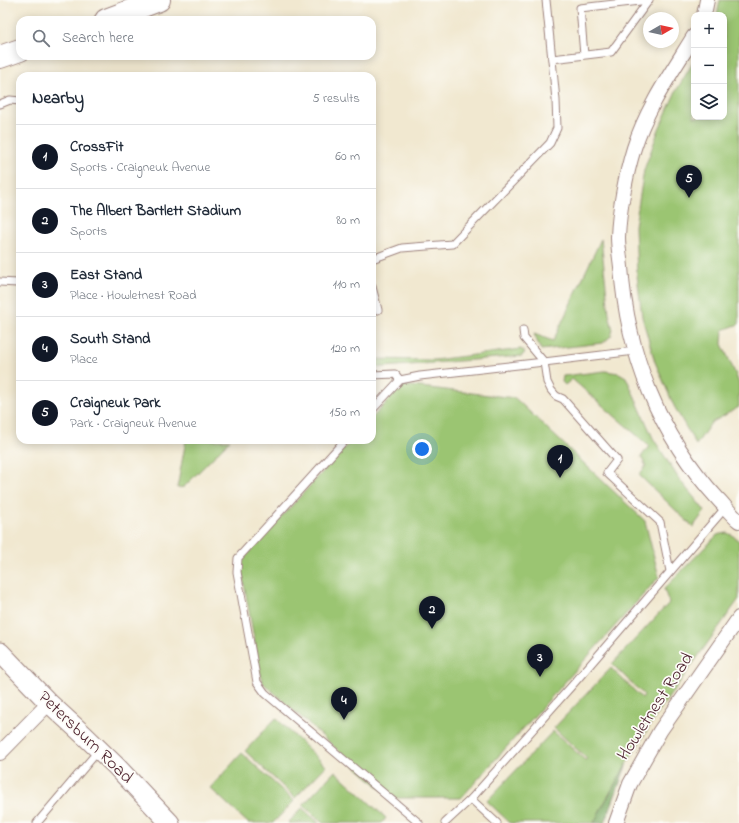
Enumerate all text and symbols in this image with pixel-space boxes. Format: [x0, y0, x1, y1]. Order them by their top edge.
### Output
north arrow [643, 12, 679, 48]
map controls [691, 12, 727, 120]
button: + [691, 12, 727, 48]
search box [16, 16, 376, 60]
icon: search [30, 27, 52, 49]
text: Search here [62, 27, 134, 49]
button: − [691, 48, 727, 84]
button: layers [691, 84, 727, 120]
text: Nearby [32, 86, 84, 111]
text: 5 results [312, 89, 360, 108]
text: CrossFit [70, 136, 123, 158]
text: 1 [43, 147, 47, 166]
text: 60 m [335, 147, 360, 166]
text: Sports · Craigneuk Avenue [70, 158, 210, 177]
pin: 5 [676, 165, 702, 198]
text: The Albert Bartlett Stadium [70, 200, 241, 222]
text: 2 [42, 211, 48, 230]
text: 80 m [336, 211, 360, 230]
text: Sports [70, 222, 107, 241]
text: East Stand [70, 264, 142, 286]
text: 3 [42, 275, 48, 294]
text: 110 m [333, 275, 360, 294]
text: Place · Howletnest Road [70, 286, 197, 305]
text: South Stand [70, 328, 150, 350]
text: 4 [42, 339, 48, 358]
text: 120 m [330, 339, 360, 358]
text: Place [70, 350, 98, 369]
text: Craigneuk Park [70, 392, 161, 414]
text: 5 [41, 403, 49, 422]
text: 150 m [329, 403, 360, 422]
text: Park · Craigneuk Avenue [70, 414, 197, 433]
your location [412, 439, 432, 459]
pin: 1 [547, 445, 573, 478]
pin: 2 [419, 596, 445, 629]
pin: 3 [527, 644, 553, 677]
street label: Howletnest Road [611, 648, 701, 766]
street label: Petersburn Road [31, 686, 139, 790]
pin: 4 [331, 687, 357, 720]

